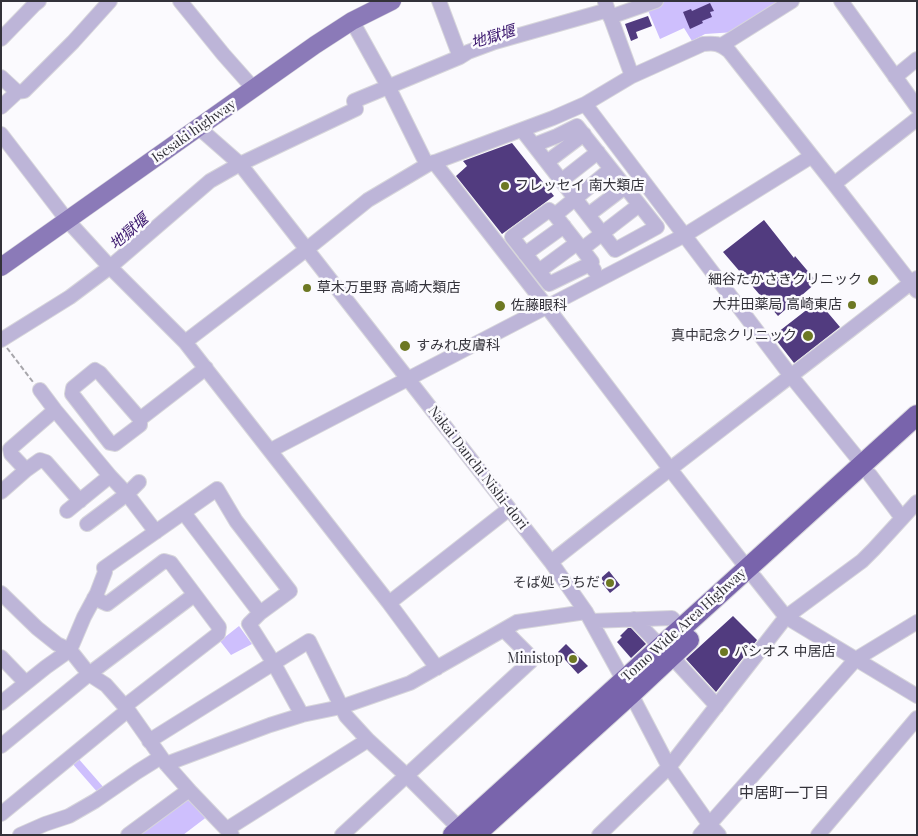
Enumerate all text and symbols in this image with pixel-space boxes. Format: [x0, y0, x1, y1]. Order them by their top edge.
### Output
water label: 地獄堰 [469, 22, 517, 52]
street label: Isesaki highway [149, 96, 239, 166]
place label: フレッセイ 南大類店 [515, 178, 644, 194]
marker: フレッセイ 南大類店 [499, 180, 511, 192]
water label: 地獄堰 [106, 210, 152, 254]
place label: 細谷たかさきクリニック [708, 272, 862, 288]
marker: 細谷たかさきクリニック [866, 273, 880, 287]
place label: 草木万里野 高崎大類店 [317, 280, 460, 296]
marker: 草木万里野 高崎大類店 [301, 282, 313, 294]
place label: 大井田薬局 高崎東店 [713, 297, 842, 313]
place label: 佐藤眼科 [511, 298, 567, 314]
marker: 佐藤眼科 [493, 299, 507, 313]
marker: 大井田薬局 高崎東店 [846, 299, 858, 311]
place label: 真中記念クリニック [671, 328, 797, 344]
marker: 真中記念クリニック [801, 329, 815, 343]
place label: すみれ皮膚科 [416, 338, 500, 354]
marker: すみれ皮膚科 [398, 339, 412, 353]
street label: Nakai Danchi Nishi-dori [425, 403, 531, 533]
street label: Tomo Wide Area Highway [618, 565, 750, 685]
place label: そば処 うちだ [513, 575, 600, 591]
marker: そば処 うちだ [604, 577, 616, 589]
place label: パシオス 中居店 [734, 644, 835, 660]
marker: パシオス 中居店 [718, 646, 730, 658]
place label: Ministop [507, 651, 563, 667]
marker: Ministop [567, 653, 579, 665]
district label: 中居町一丁目 [739, 784, 829, 802]

